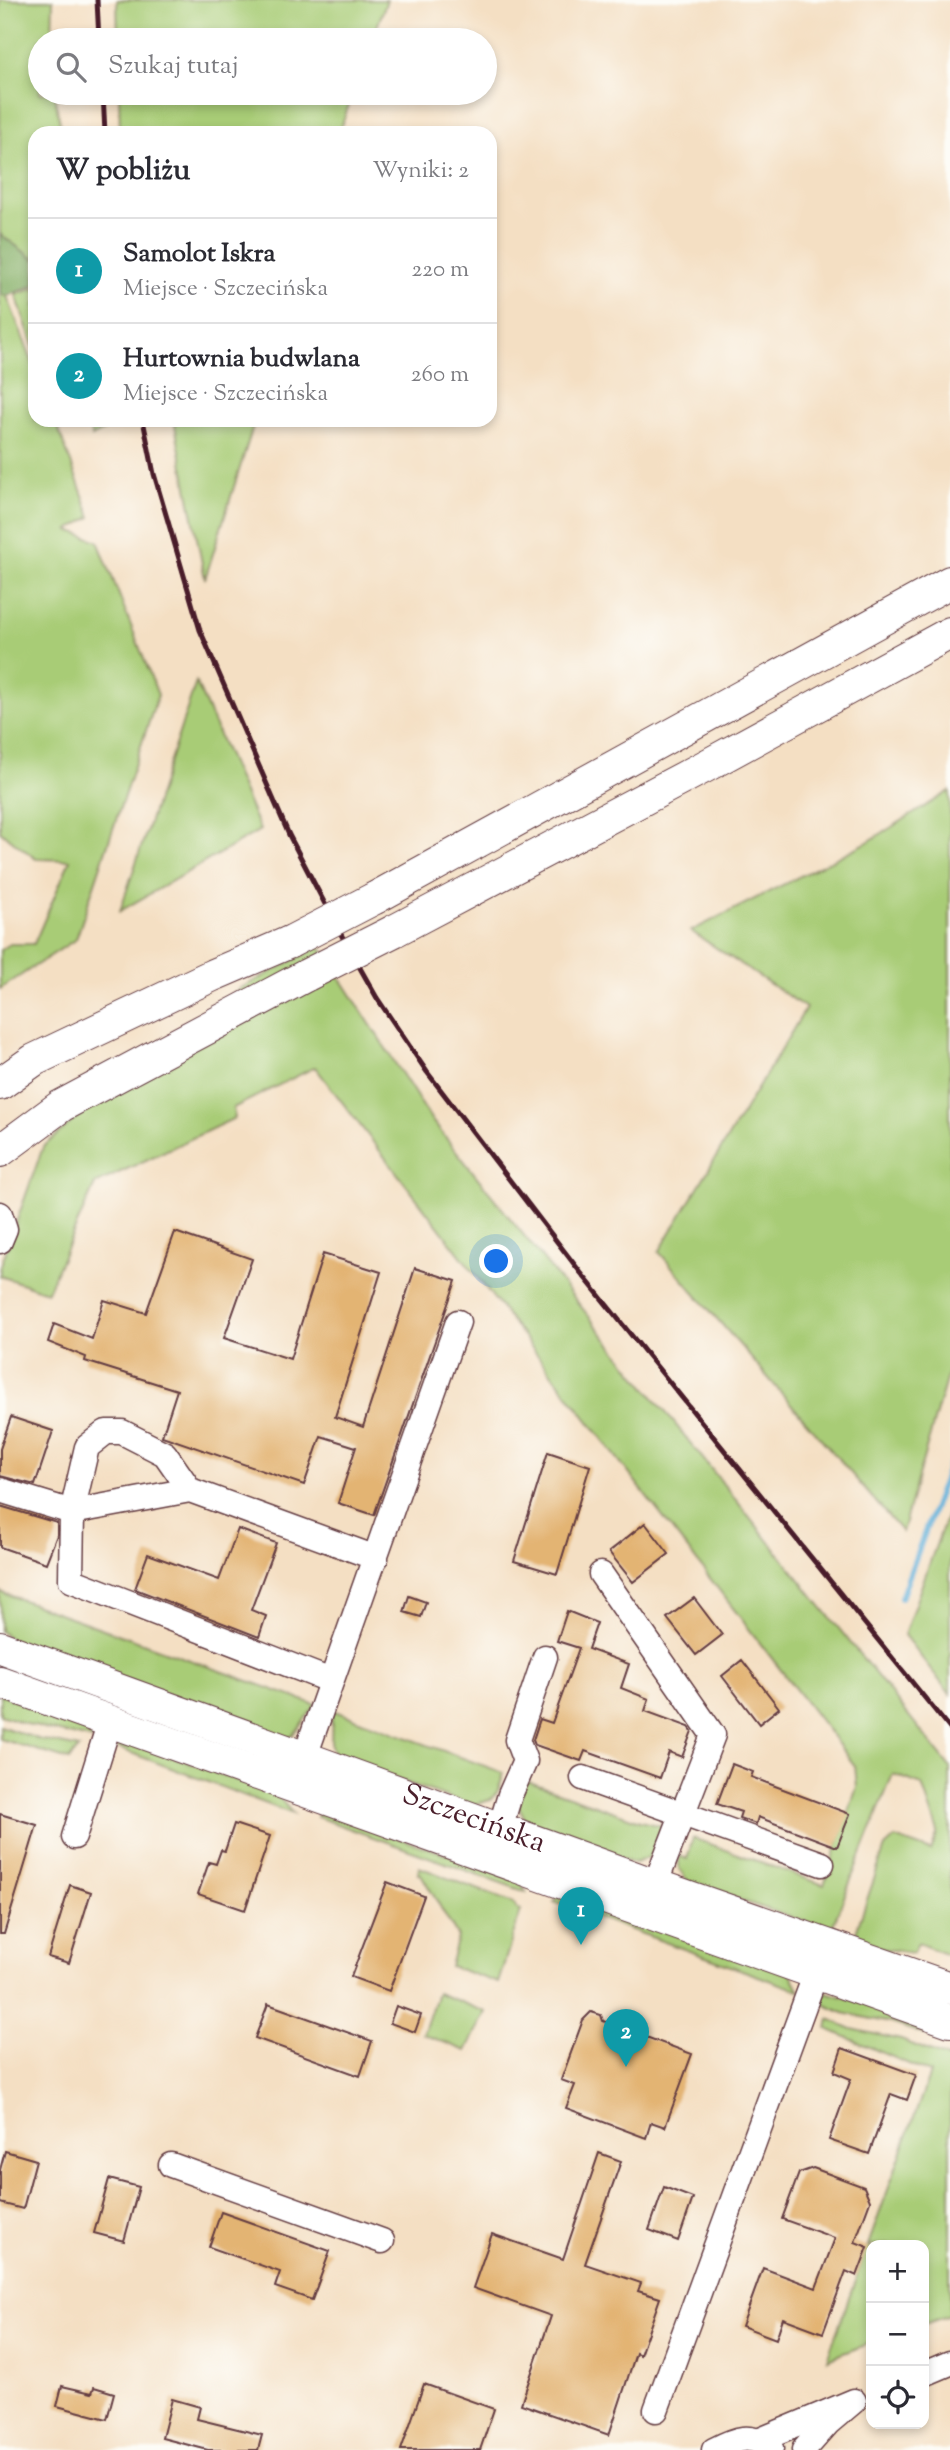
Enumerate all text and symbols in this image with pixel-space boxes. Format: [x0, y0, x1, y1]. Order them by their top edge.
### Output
search box [28, 28, 497, 105]
icon: search [52, 48, 90, 86]
text: Szukaj tutaj [108, 48, 239, 85]
text: W pobliżu [56, 150, 190, 193]
text: Wyniki: 2 [373, 155, 469, 188]
text: Samolot Iskra [123, 236, 276, 273]
text: 1 [75, 254, 83, 287]
text: 220 m [411, 254, 469, 287]
text: Miejsce · Szczecińska [123, 273, 328, 306]
text: Hurtownia budwlana [123, 341, 360, 378]
text: 2 [74, 359, 84, 392]
text: 260 m [411, 359, 469, 392]
text: Miejsce · Szczecińska [123, 378, 328, 411]
your location [479, 1244, 513, 1278]
street label: Szczecińska [396, 1773, 552, 1865]
pin: 1 [558, 1887, 604, 1945]
pin: 2 [603, 2009, 649, 2067]
map controls [866, 2240, 929, 2429]
button: + [866, 2240, 929, 2303]
button: − [866, 2303, 929, 2366]
button: locate [866, 2366, 929, 2429]

